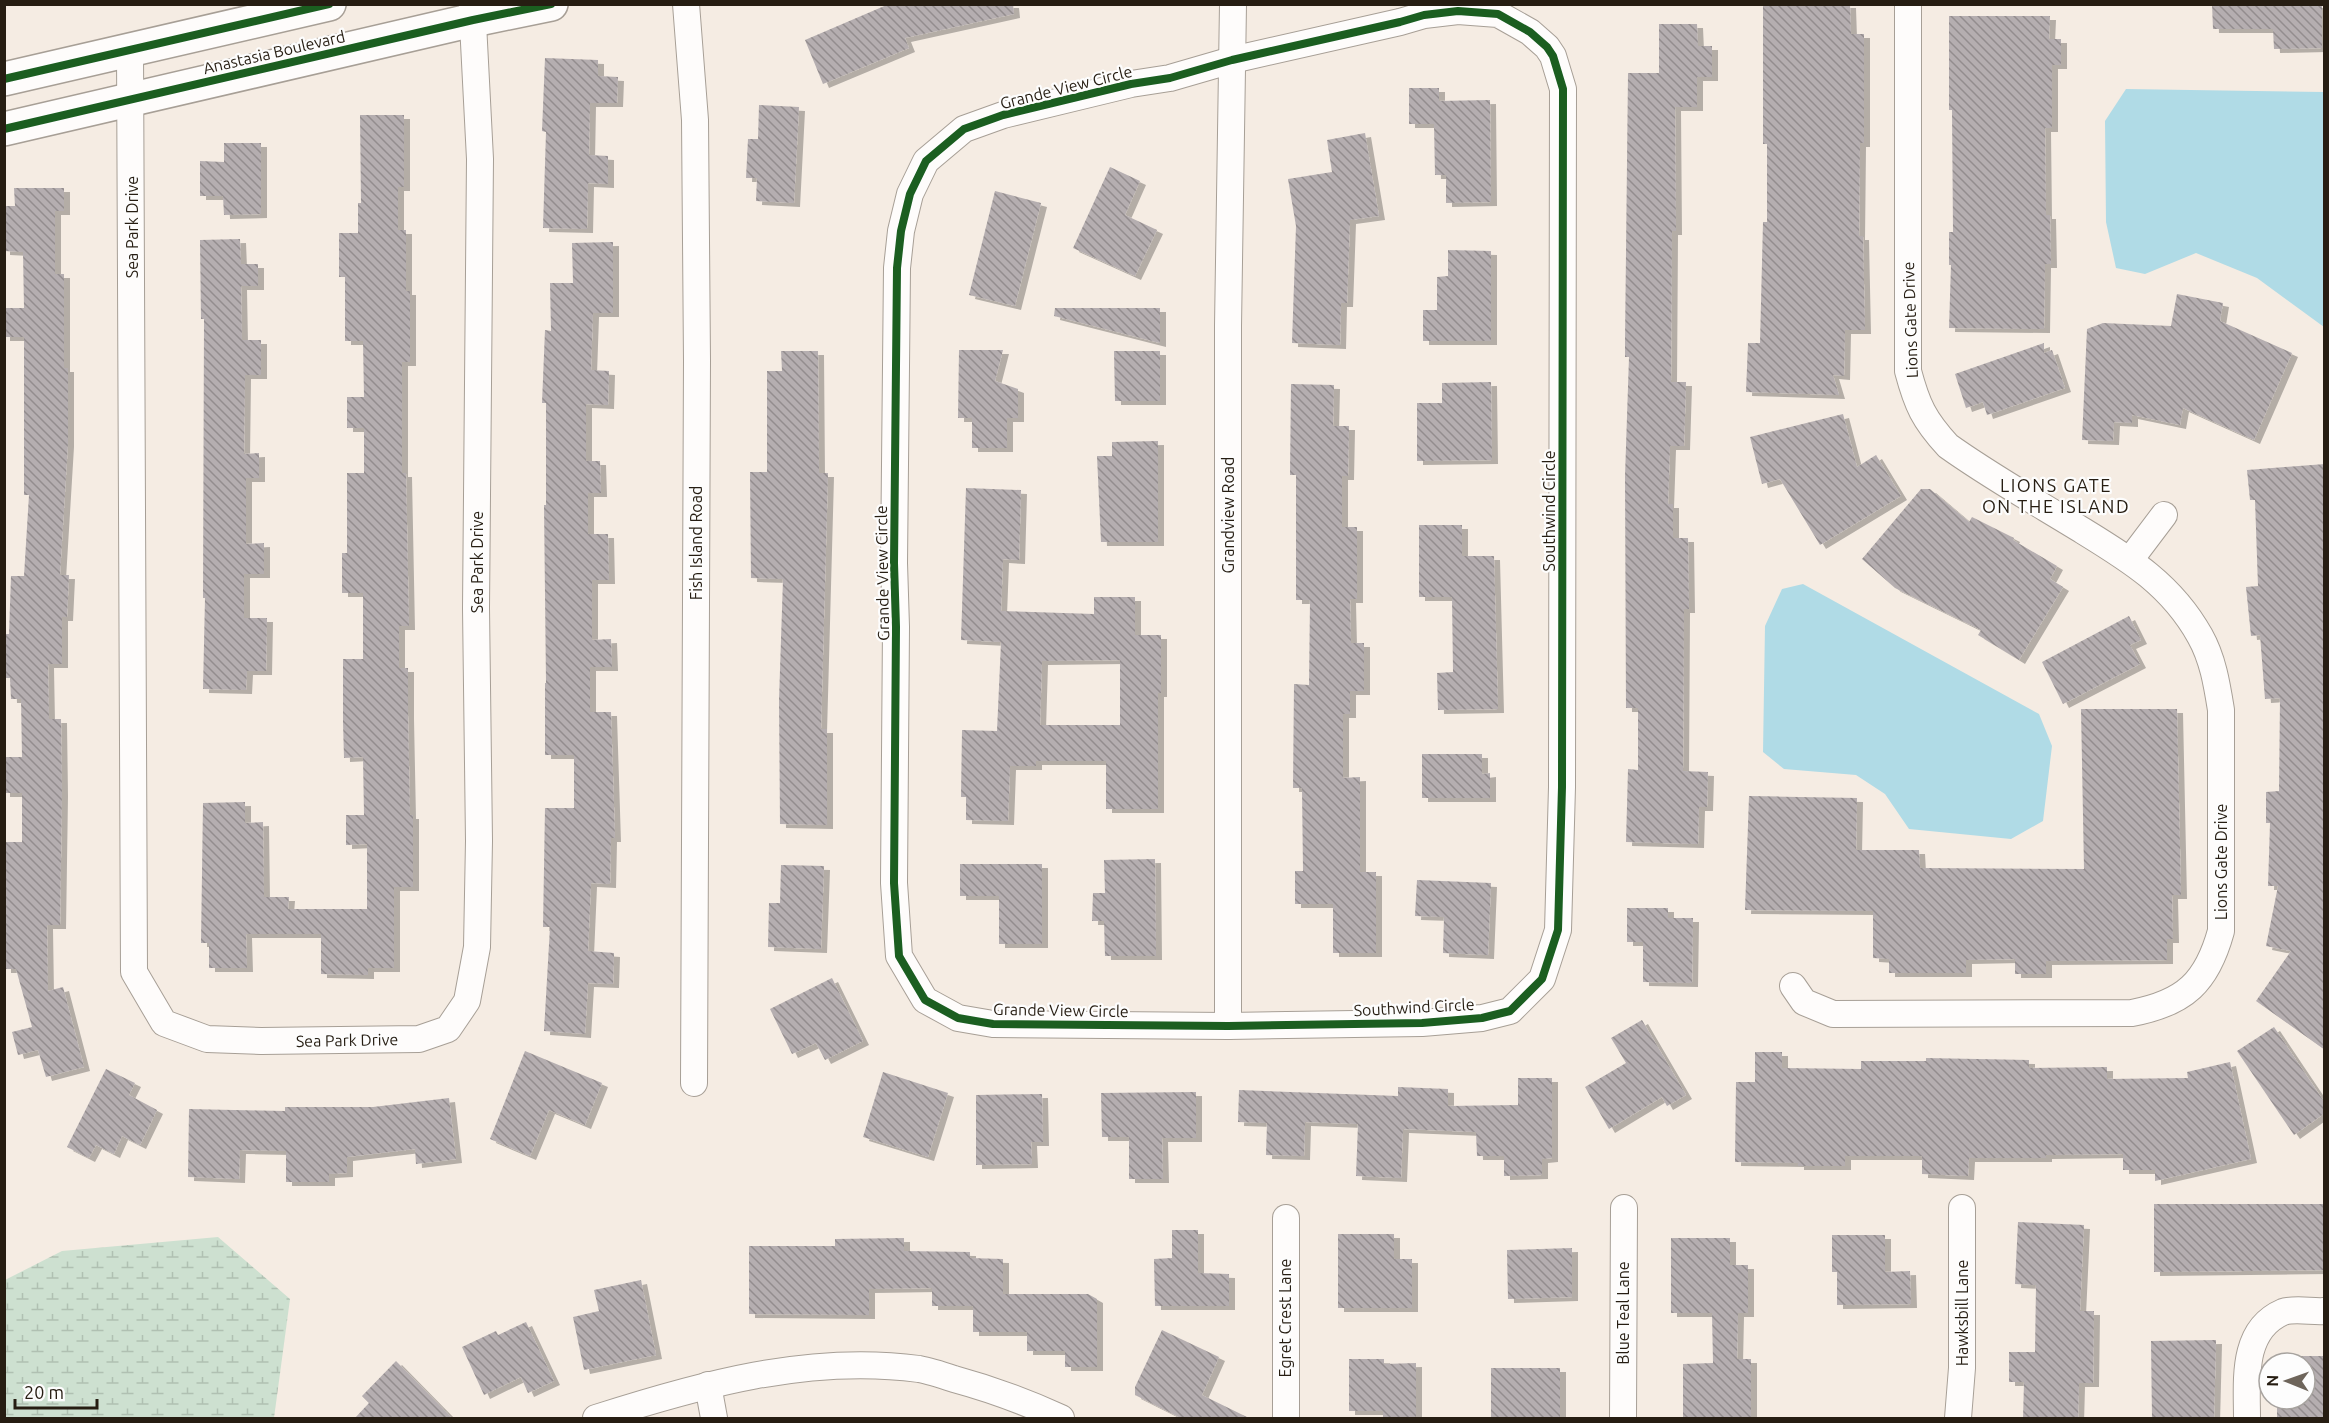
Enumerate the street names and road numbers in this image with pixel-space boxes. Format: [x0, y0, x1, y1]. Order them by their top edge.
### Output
street label: Anastasia Boulevard [201, 27, 347, 77]
street label: Grande View Circle [998, 62, 1134, 112]
street label: Sea Park Drive [123, 176, 141, 278]
street label: Lions Gate Drive [1899, 261, 1921, 379]
street label: Southwind Circle [1540, 451, 1558, 571]
street label: Grandview Road [1219, 457, 1237, 573]
street label: Fish Island Road [687, 486, 705, 600]
street label: Grande View Circle [872, 505, 892, 641]
street label: Sea Park Drive [468, 511, 486, 613]
street label: Lions Gate Drive [2212, 804, 2230, 920]
street label: Southwind Circle [1353, 995, 1475, 1019]
street label: Grande View Circle [993, 1000, 1129, 1020]
street label: Sea Park Drive [296, 1030, 398, 1050]
street label: Egret Crest Lane [1276, 1259, 1294, 1377]
street label: Hawksbill Lane [1953, 1260, 1971, 1366]
street label: Blue Teal Lane [1614, 1261, 1632, 1365]

